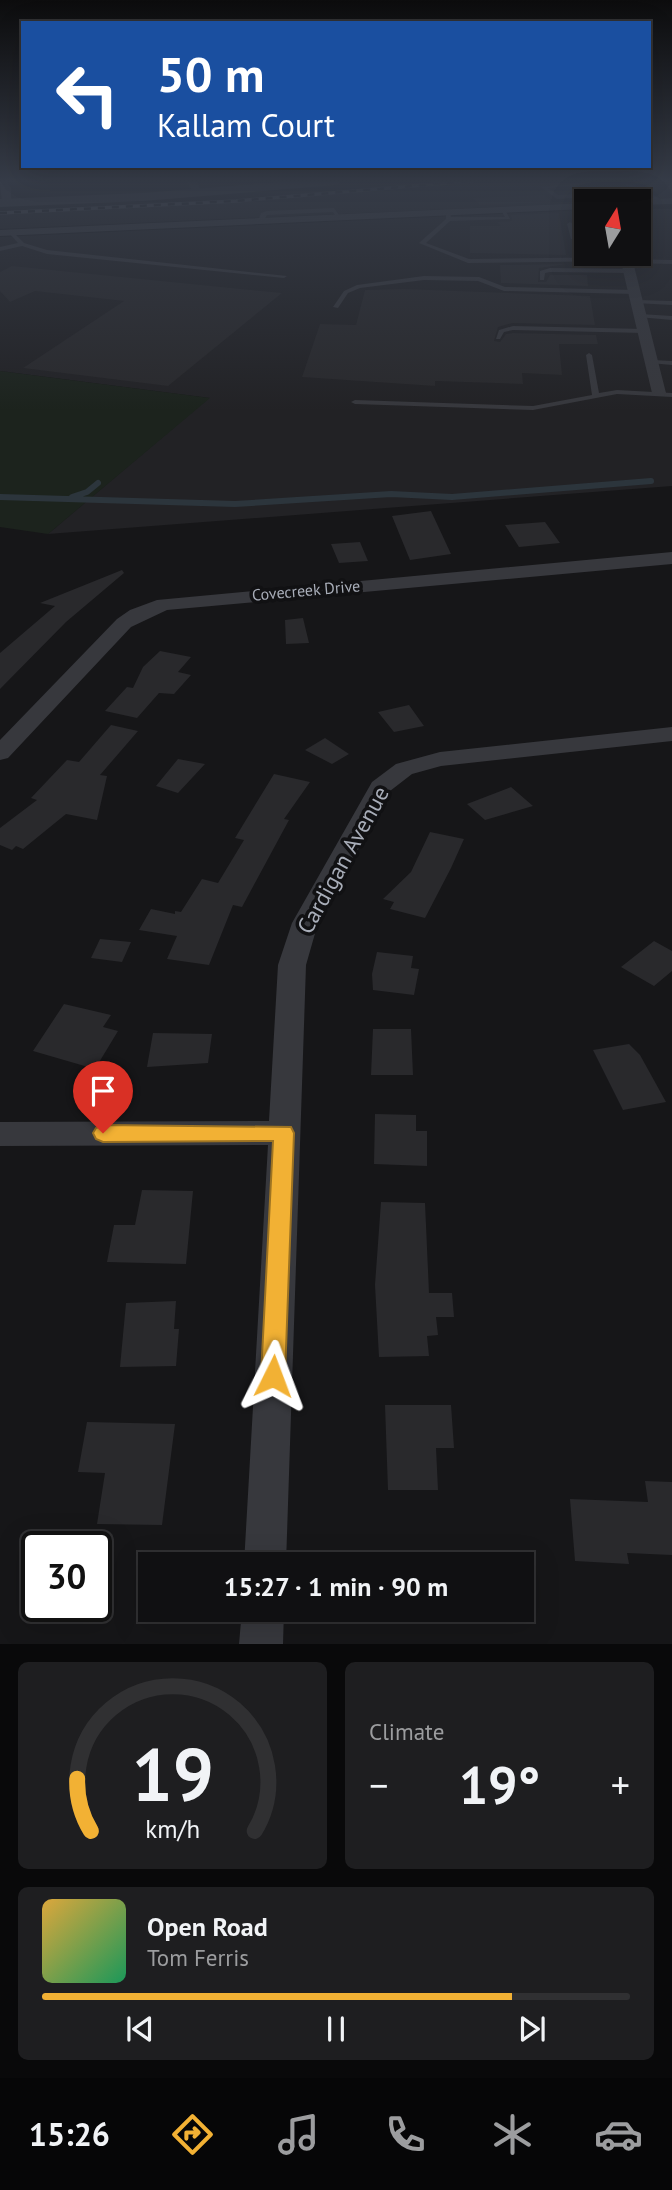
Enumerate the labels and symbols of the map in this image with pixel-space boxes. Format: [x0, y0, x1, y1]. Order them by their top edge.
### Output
north arrow [574, 189, 651, 266]
street label: Covecreek Drive [251, 575, 361, 605]
street label: Cardigan Avenue [290, 781, 395, 939]
pin [73, 1061, 133, 1133]
position arrow [236, 1339, 310, 1413]
speed limit sign: 30 [21, 1531, 112, 1622]

